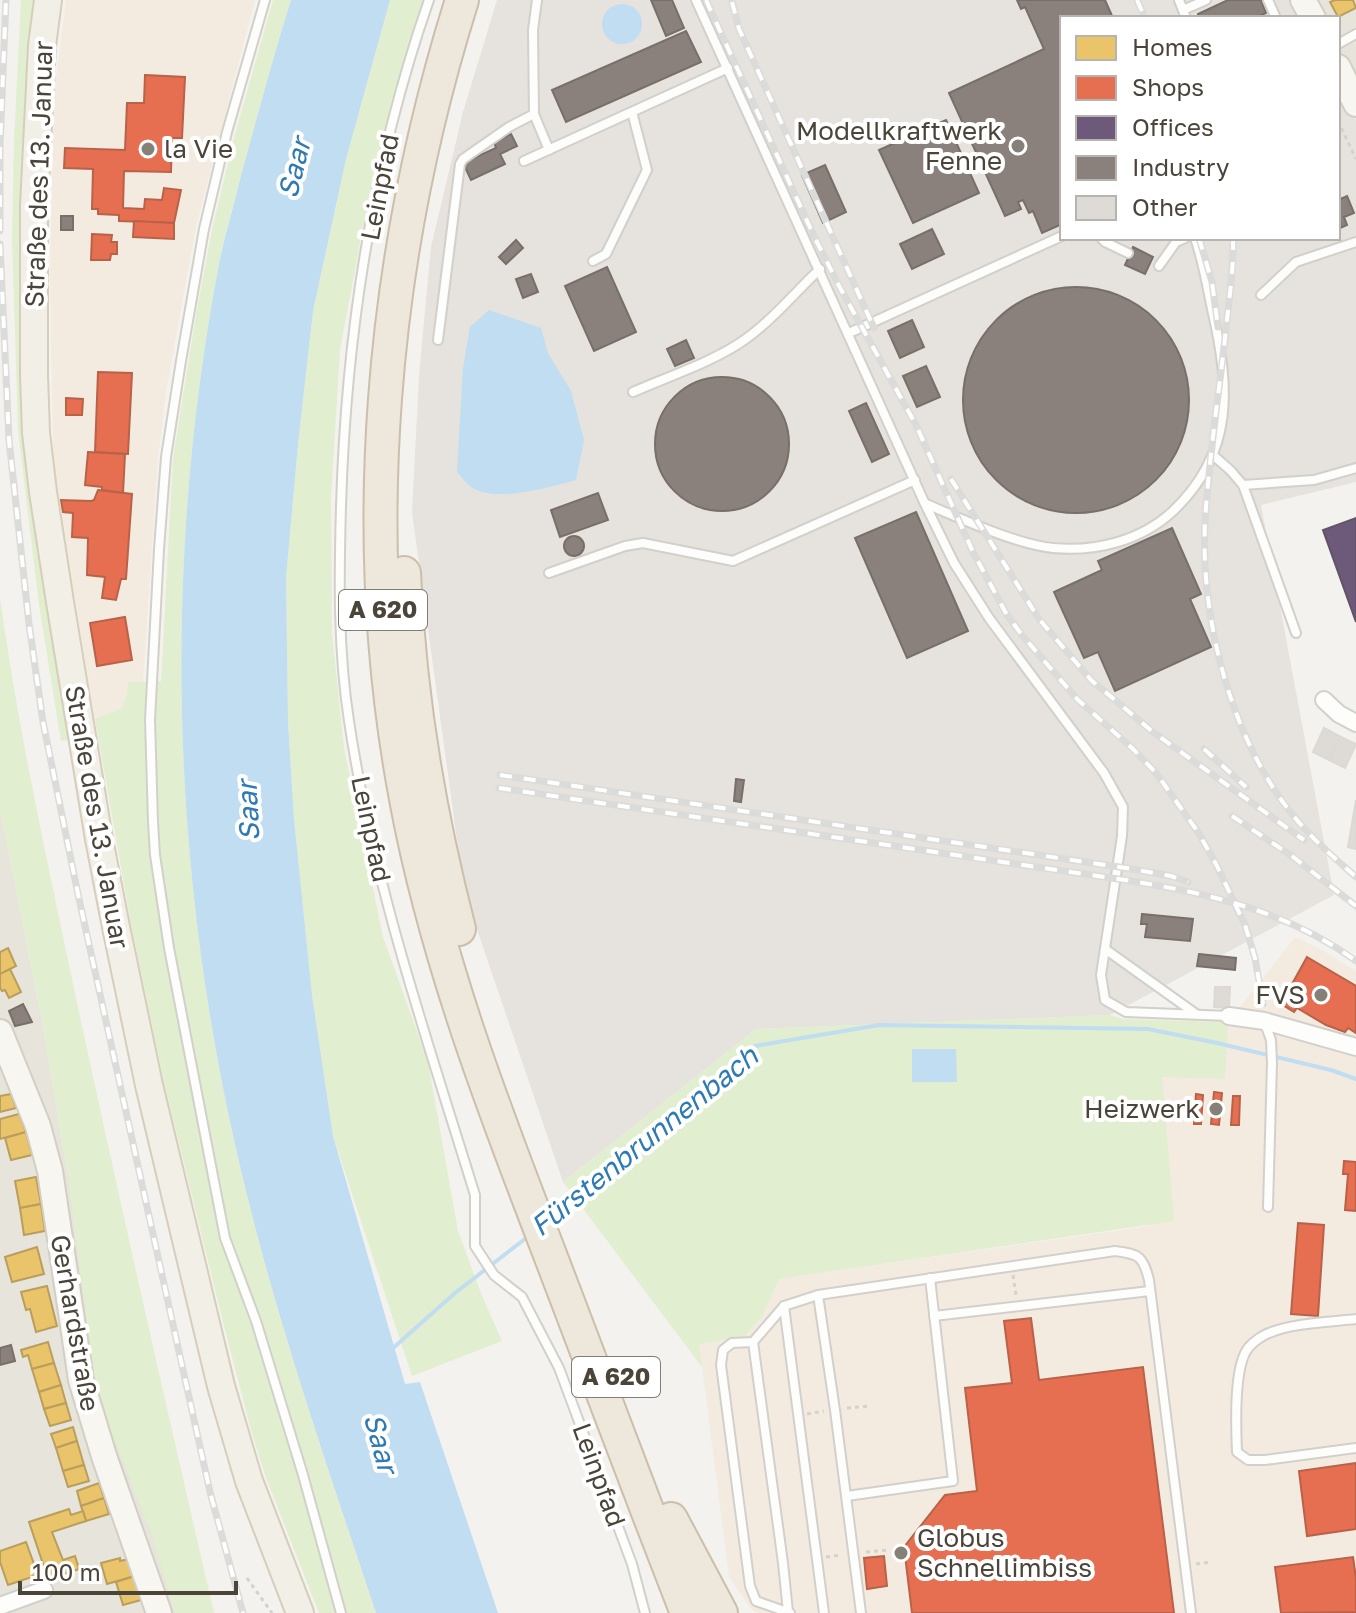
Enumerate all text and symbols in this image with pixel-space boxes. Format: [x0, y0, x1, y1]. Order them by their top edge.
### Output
legend [1060, 16, 1340, 240]
text: Homes [1132, 32, 1213, 61]
street label: Straße des 13. Januar [18, 40, 59, 308]
text: Shops [1132, 72, 1204, 101]
text: Offices [1132, 112, 1214, 141]
place label: Modellkraftwerk Fenne [796, 115, 1002, 176]
water label: Saar [270, 131, 318, 201]
street label: Leinpfad [354, 131, 405, 243]
place label: la Vie [164, 133, 233, 164]
marker: Modellkraftwerk Fenne [1009, 137, 1027, 155]
marker: la Vie [139, 140, 157, 158]
text: Industry [1132, 152, 1229, 181]
text: Other [1132, 192, 1197, 221]
road number: A 620 [339, 590, 427, 630]
street label: Straße des 13. Januar [59, 683, 136, 951]
street label: Leinpfad [345, 773, 398, 885]
water label: Saar [229, 776, 266, 842]
place label: FVS [1255, 979, 1305, 1010]
marker: FVS [1312, 986, 1330, 1004]
water label: Fürstenbrunnenbach [524, 1038, 765, 1242]
place label: Heizwerk [1084, 1093, 1200, 1124]
marker: Heizwerk [1207, 1100, 1225, 1118]
street label: Gerhardstraße [45, 1232, 106, 1414]
road number: A 620 [572, 1357, 660, 1397]
water label: Saar [358, 1409, 406, 1480]
street label: Leinpfad [566, 1419, 633, 1531]
place label: Globus Schnellimbiss [917, 1522, 1092, 1583]
marker: Globus Schnellimbiss [892, 1544, 910, 1562]
scale bar [20, 1545, 236, 1595]
text: 100 m [32, 1557, 101, 1586]

